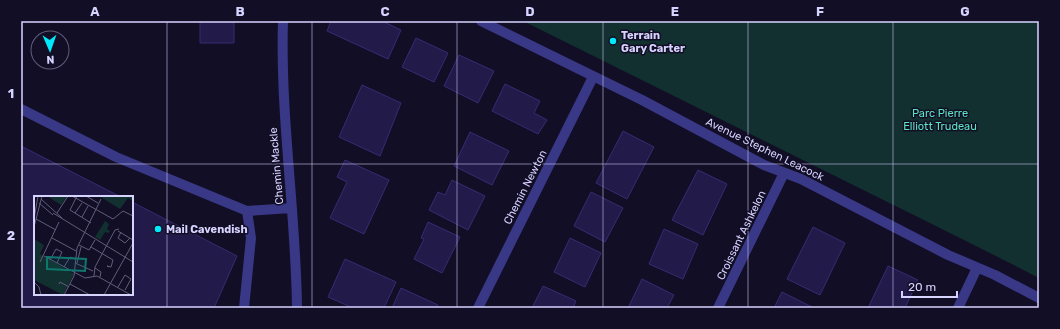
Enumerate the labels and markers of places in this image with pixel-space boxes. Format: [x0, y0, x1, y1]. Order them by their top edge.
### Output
place label: Terrain Gary Carter [621, 29, 685, 55]
marker: Terrain Gary Carter [608, 36, 618, 46]
place label: Mail Cavendish [166, 223, 248, 236]
marker: Mail Cavendish [153, 224, 163, 234]

